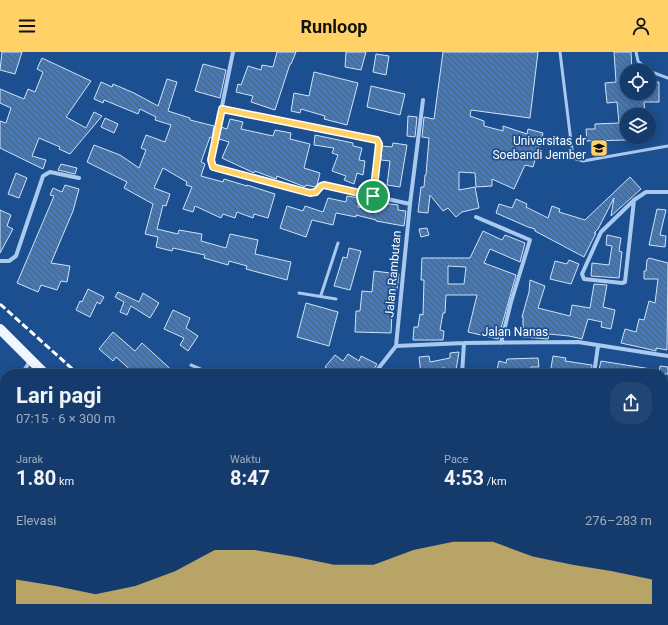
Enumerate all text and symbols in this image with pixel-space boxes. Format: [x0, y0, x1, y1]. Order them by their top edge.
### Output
icon: menu [16, 15, 38, 37]
icon: person [630, 15, 652, 37]
text: Runloop [301, 16, 367, 37]
map controls [620, 64, 656, 144]
button: locate [620, 64, 656, 100]
button: layers [620, 108, 656, 144]
place label: Universitas dr Soebandi Jember [492, 134, 586, 162]
school or university icon: Universitas dr Soebandi Jember [589, 138, 609, 158]
pin [356, 179, 390, 213]
icon: arrive [362, 185, 384, 207]
street label: Jalan Rambutan [382, 230, 404, 318]
street label: Jalan Nanas [482, 325, 548, 339]
button: share [610, 382, 652, 424]
text: Lari pagi [16, 383, 102, 408]
text: 07:15 · 6 × 300 m [16, 411, 115, 426]
text: Jarak [16, 453, 43, 466]
text: Waktu [230, 453, 261, 466]
text: Pace [444, 453, 468, 466]
text: 1.80 [16, 466, 56, 490]
text: 8:47 [230, 466, 270, 490]
text: 4:53 [444, 466, 484, 490]
text: km [56, 475, 74, 488]
text: /km [484, 475, 507, 488]
text: Elevasi [16, 513, 57, 528]
text: 276–283 m [585, 513, 652, 528]

